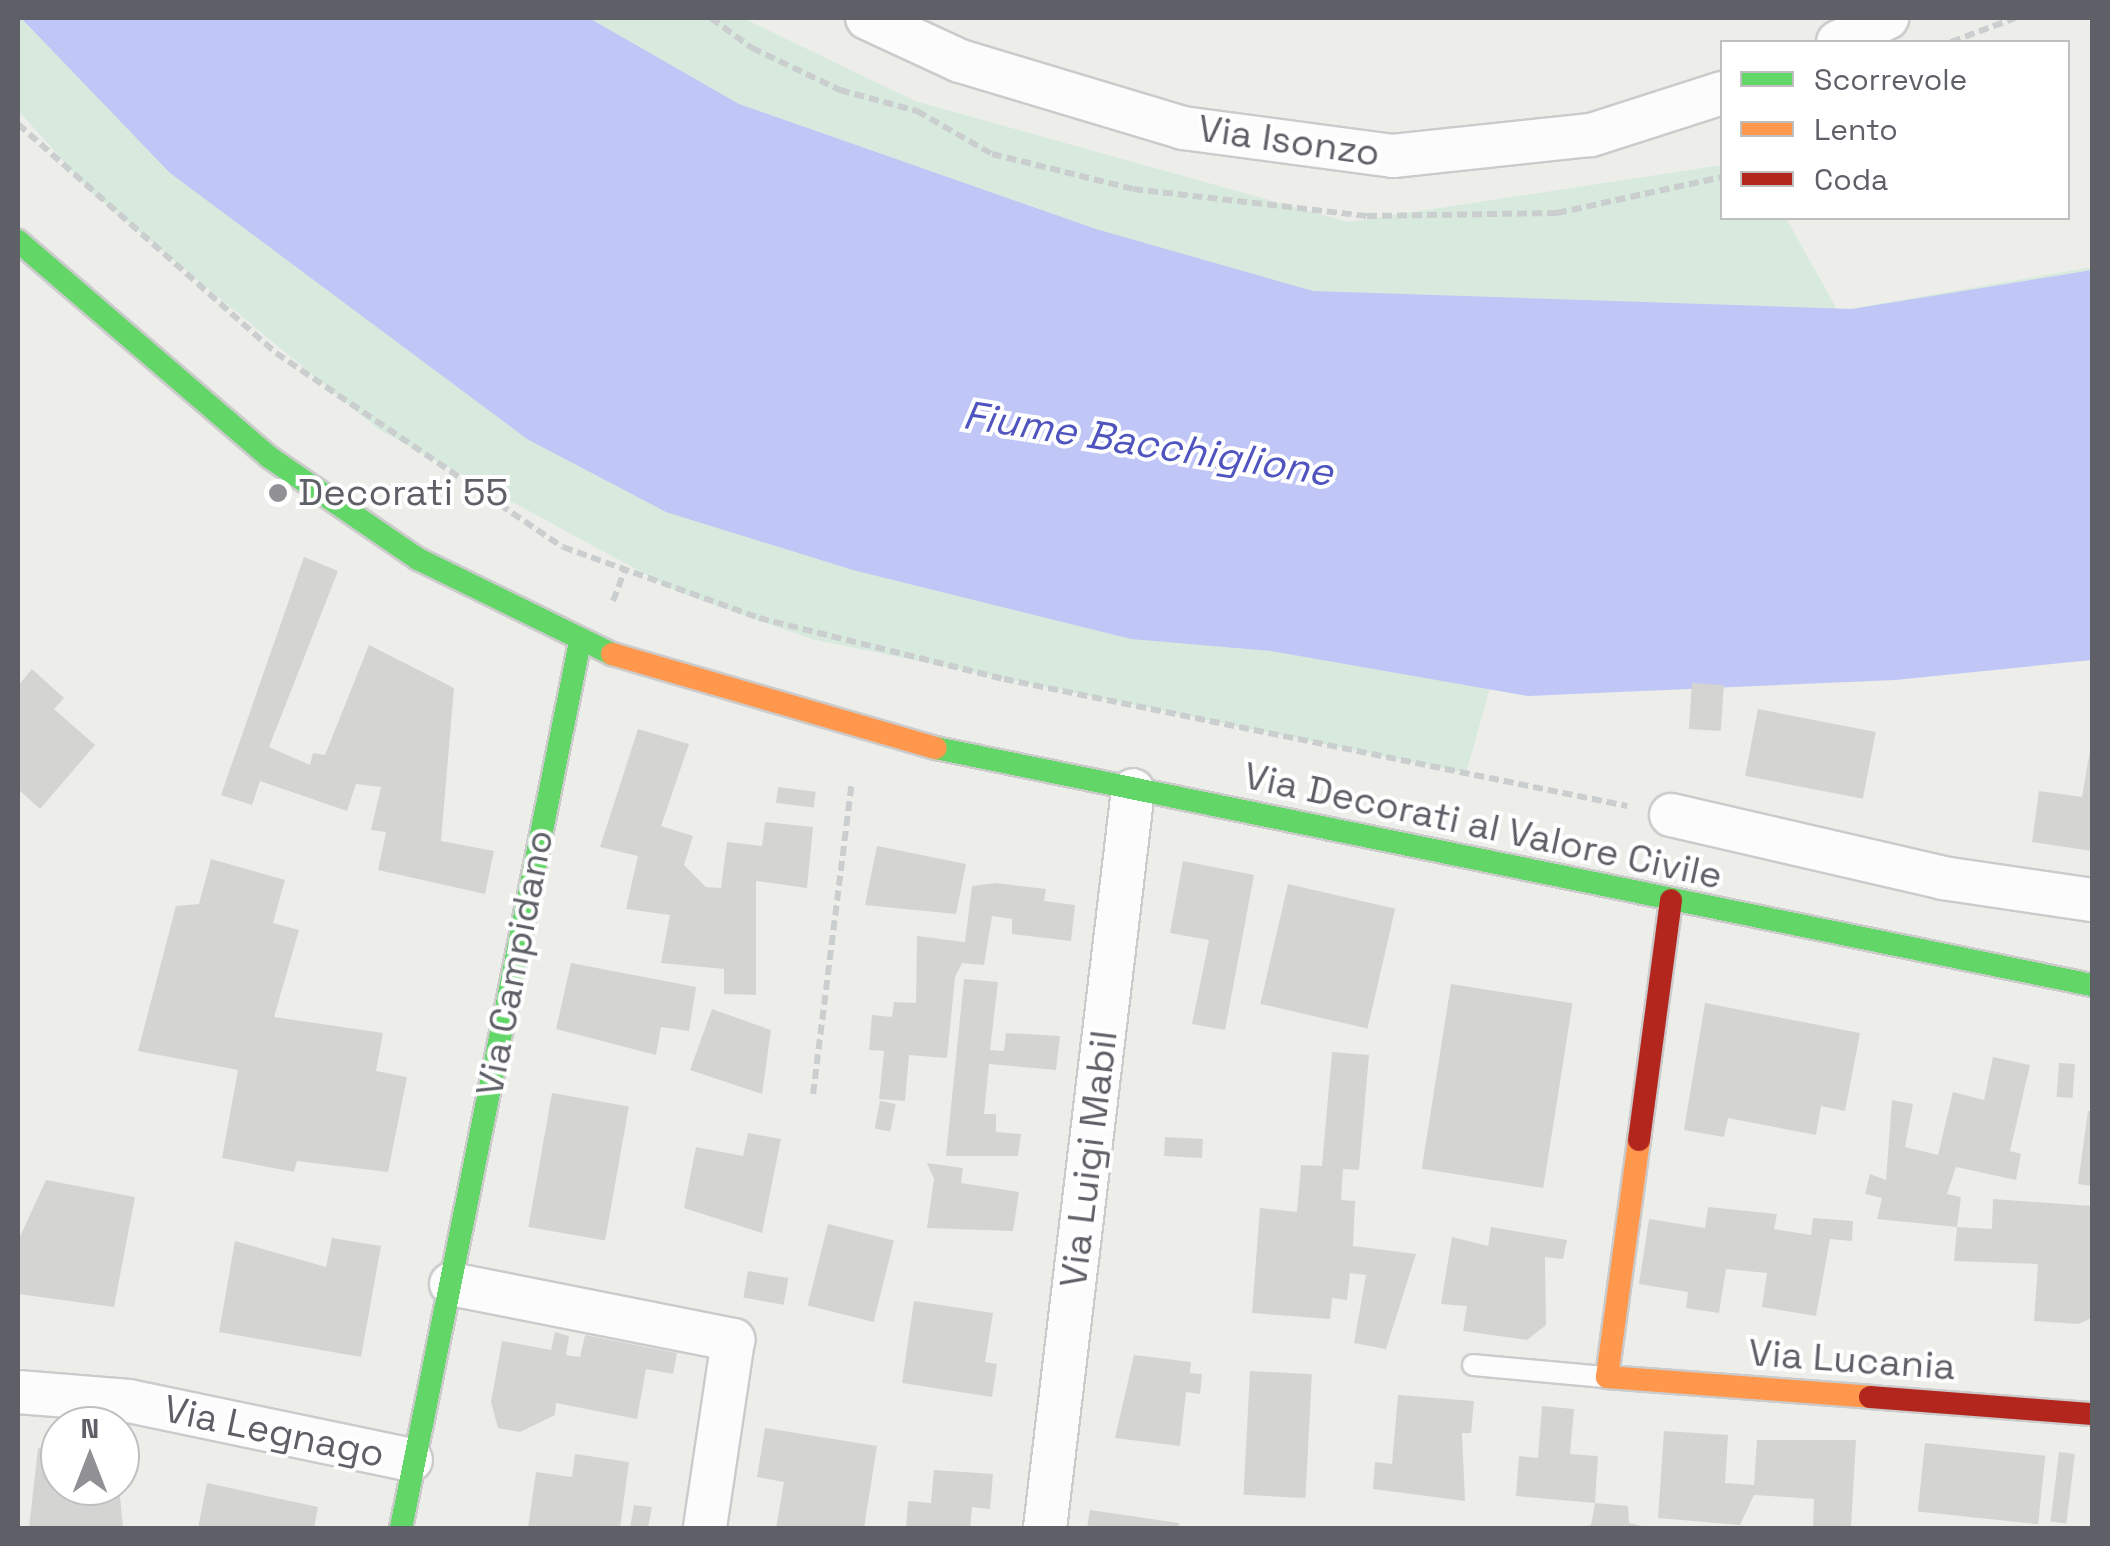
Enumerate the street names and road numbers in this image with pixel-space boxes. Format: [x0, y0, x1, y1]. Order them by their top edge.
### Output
street label: Via Isonzo [1195, 106, 1383, 176]
street label: Via Decorati al Valore Civile [1240, 753, 1726, 899]
street label: Via Campidano [467, 826, 563, 1100]
street label: Via Luigi Mabil [1051, 1028, 1127, 1290]
street label: Via Lucania [1747, 1330, 1957, 1390]
street label: Via Legnago [159, 1386, 389, 1478]

